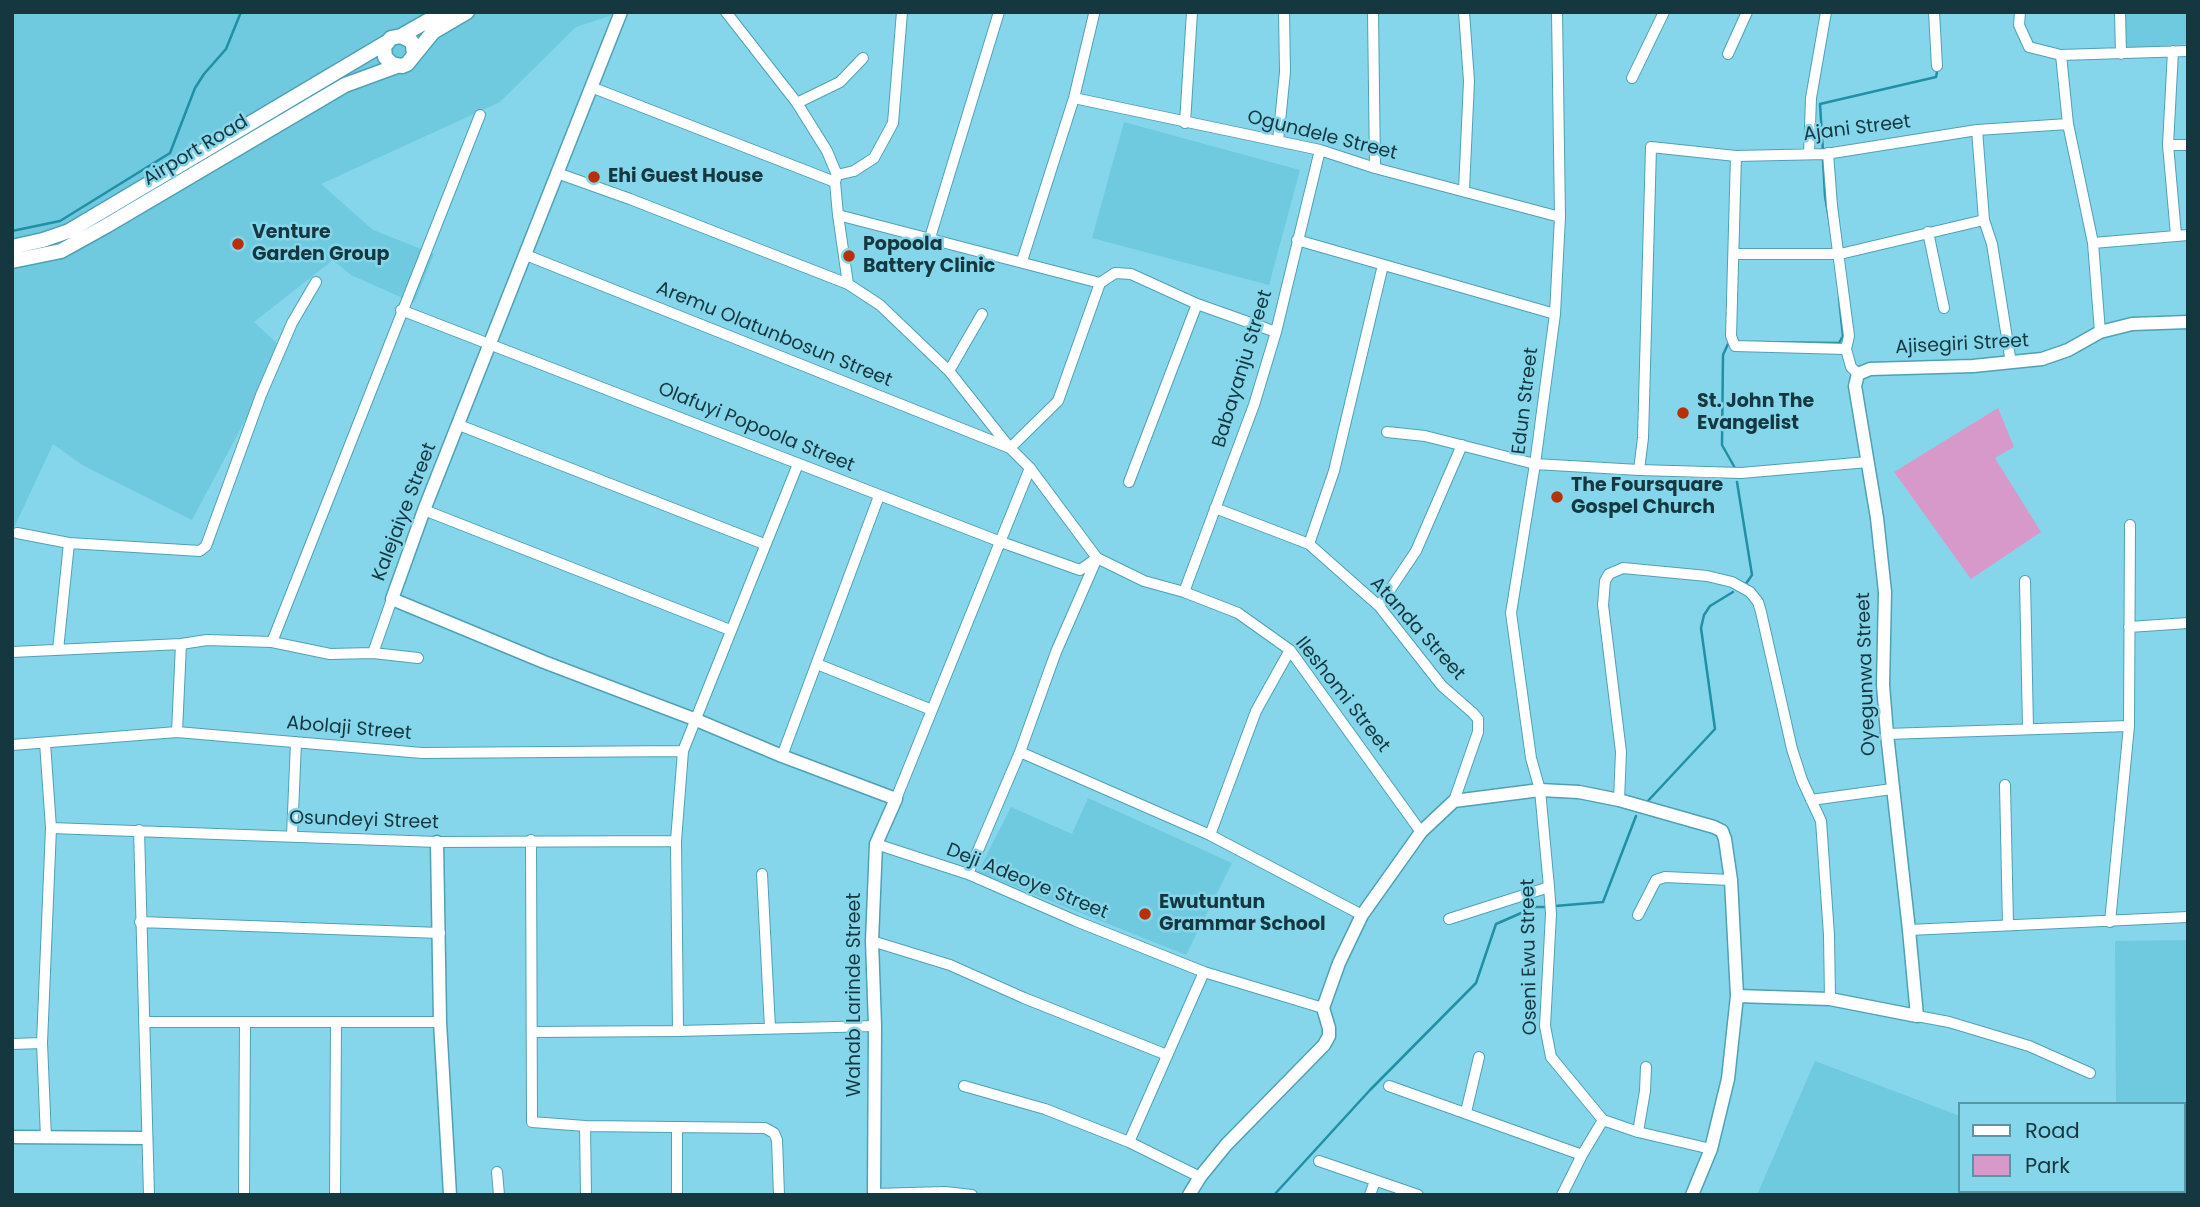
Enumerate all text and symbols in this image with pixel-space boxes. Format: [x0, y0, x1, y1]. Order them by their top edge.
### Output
street label: Ogundele Street [1245, 106, 1399, 166]
street label: Airport Road [140, 111, 252, 191]
street label: Ajani Street [1802, 111, 1912, 147]
place label: Ehi Guest House [608, 166, 763, 188]
marker: Ehi Guest House [586, 169, 602, 185]
place label: Venture Garden Group [252, 222, 389, 266]
place label: Popoola Battery Clinic [863, 234, 995, 278]
marker: Venture Garden Group [230, 236, 246, 252]
marker: Popoola Battery Clinic [841, 248, 857, 264]
street label: Aremu Olatunbosun Street [653, 277, 895, 393]
street label: Babayanju Street [1208, 288, 1278, 450]
street label: Ajisegiri Street [1895, 330, 2029, 360]
street label: Edun Street [1508, 346, 1544, 456]
street label: Olafuyi Popoola Street [654, 378, 858, 478]
place label: St. John The Evangelist [1697, 391, 1814, 435]
marker: St. John The Evangelist [1675, 405, 1691, 421]
street label: Kalejaiye Street [368, 440, 442, 584]
place label: The Foursquare Gospel Church [1571, 475, 1723, 519]
marker: The Foursquare Gospel Church [1549, 489, 1565, 505]
street label: Atanda Street [1365, 573, 1469, 685]
street label: Oyegunwa Street [1853, 592, 1881, 756]
street label: Ileshomi Street [1290, 633, 1394, 757]
street label: Abolaji Street [286, 712, 412, 746]
street label: Osundeyi Street [289, 807, 439, 835]
street label: Deji Adeoye Street [943, 839, 1111, 925]
street label: Oseni Ewu Street [1517, 878, 1543, 1036]
place label: Ewutuntun Grammar School [1159, 892, 1326, 936]
street label: Wahab Larinde Street [844, 893, 866, 1097]
marker: Ewutuntun Grammar School [1137, 906, 1153, 922]
legend [1958, 1102, 2186, 1193]
text: Road [2025, 1116, 2080, 1145]
text: Park [2025, 1151, 2070, 1180]

